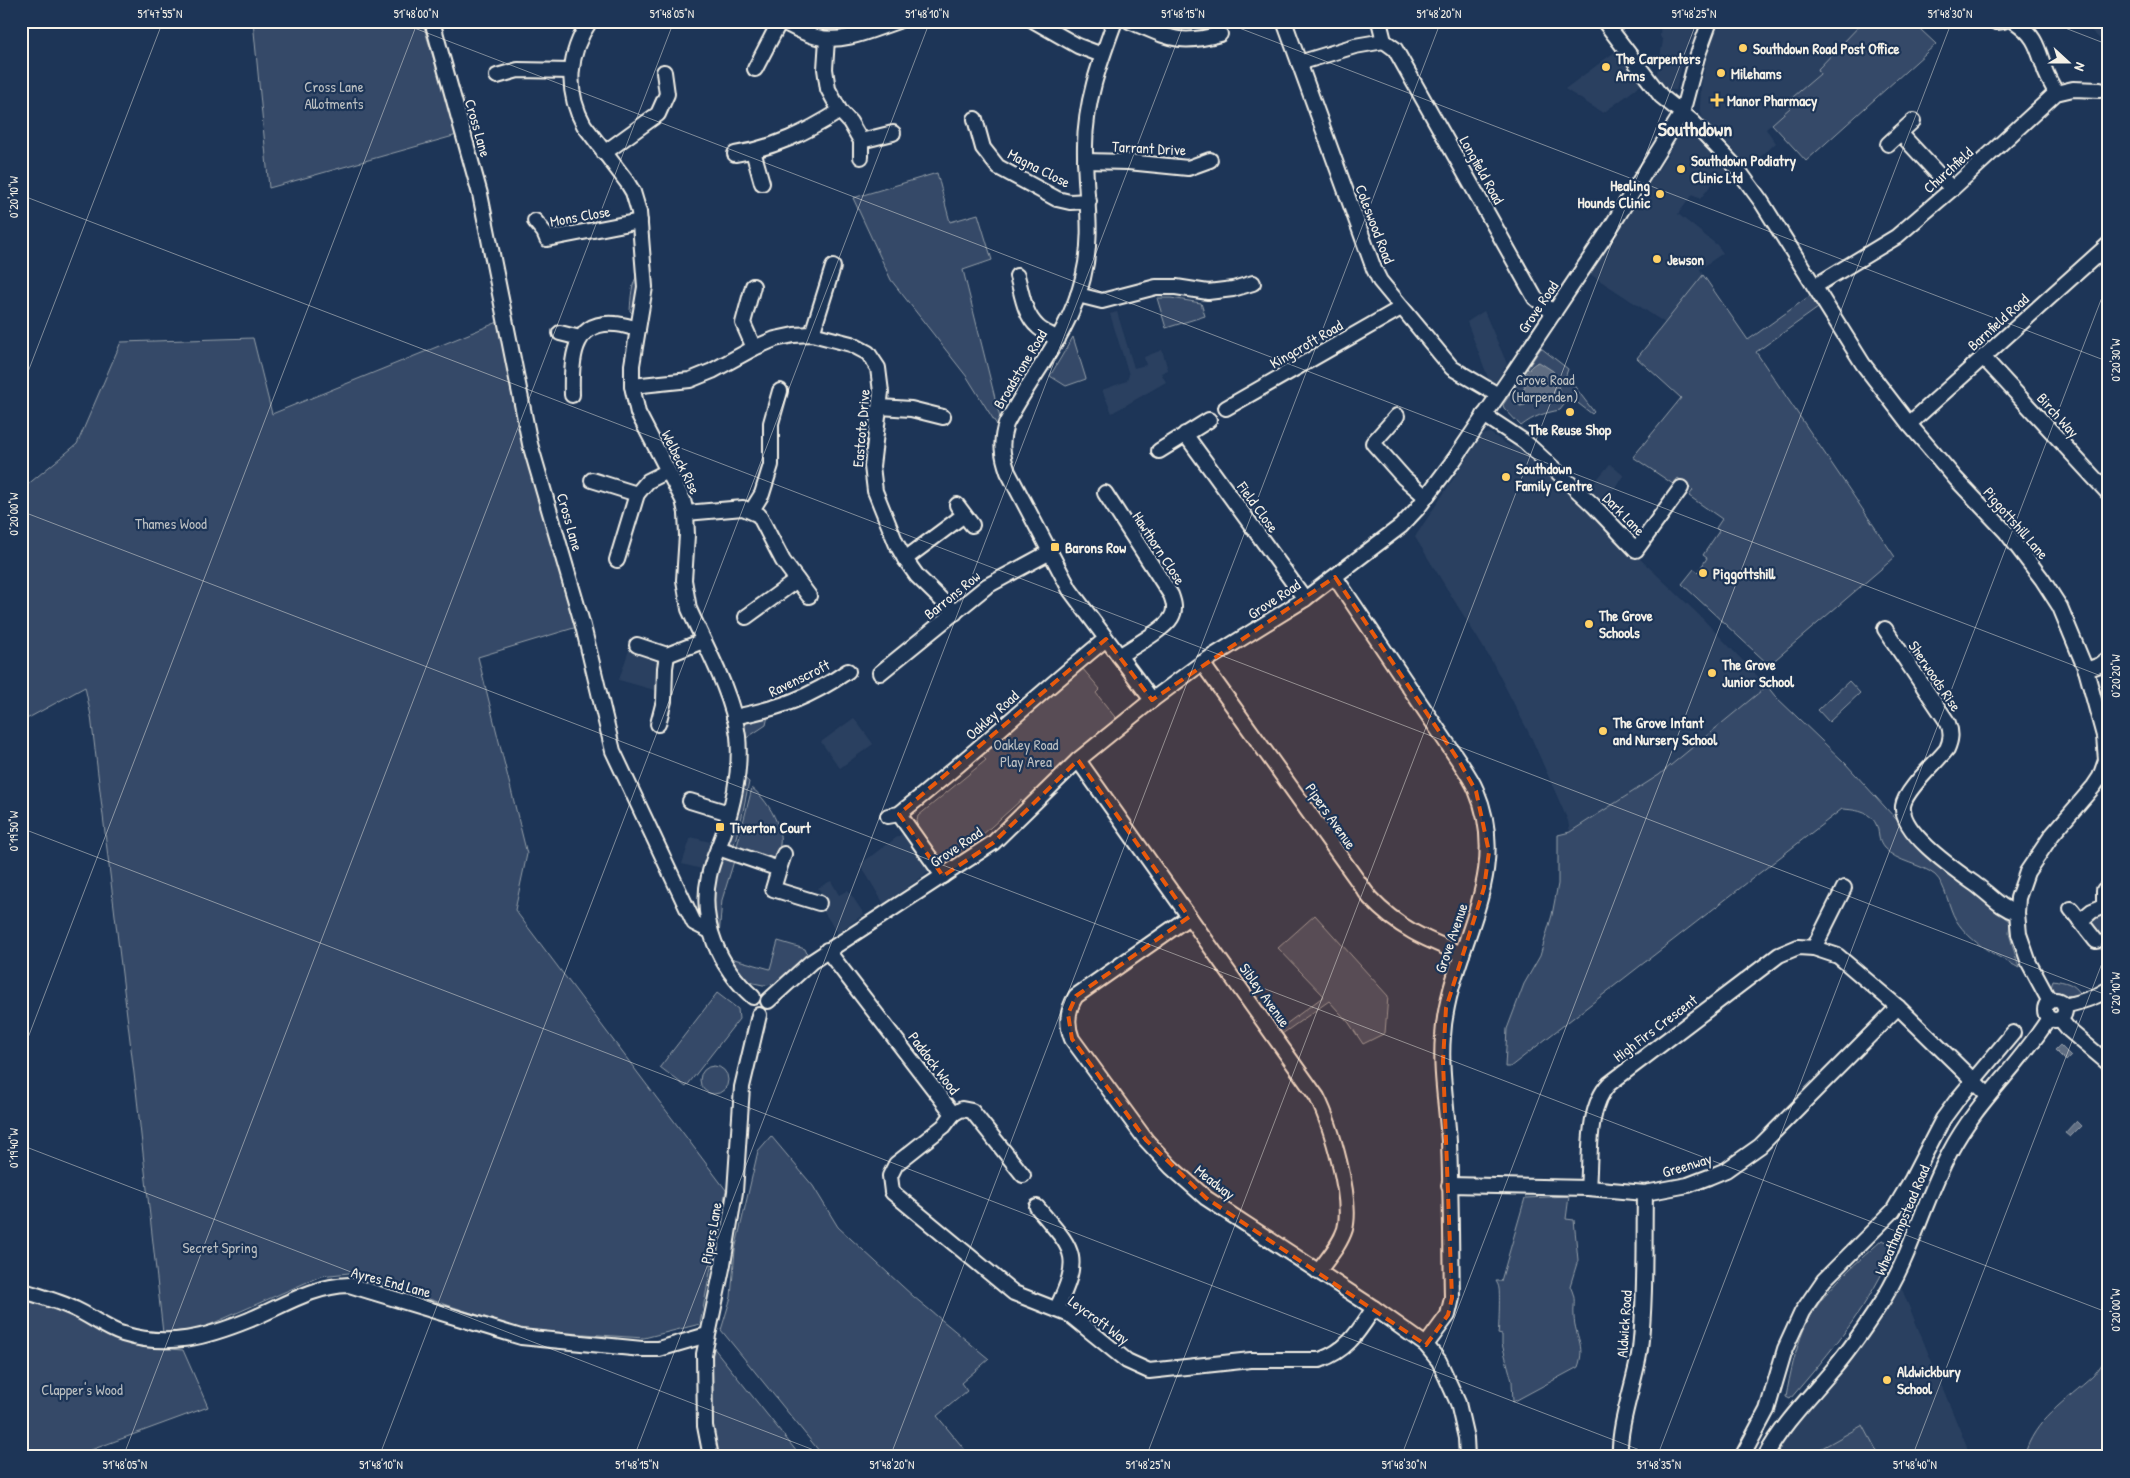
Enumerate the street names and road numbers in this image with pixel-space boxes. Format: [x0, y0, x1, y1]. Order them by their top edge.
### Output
street label: Cross Lane [460, 97, 496, 159]
street label: Longfield Road [1455, 132, 1509, 208]
street label: Tarrant Drive [1112, 136, 1187, 160]
street label: Churchfield [1919, 142, 1978, 198]
street label: Magna Close [1004, 143, 1074, 193]
street label: Coleswood Road [1350, 182, 1400, 267]
street label: Mons Close [548, 200, 612, 232]
street label: Grove Road [1513, 277, 1563, 337]
street label: Barnfield Road [1963, 289, 2033, 355]
street label: Kingcroft Road [1266, 315, 1346, 373]
street label: Broadstone Road [988, 325, 1052, 413]
street label: Eastcote Drive [847, 388, 875, 468]
street label: Birch Way [2032, 388, 2084, 442]
street label: Welbeck Rise [656, 426, 706, 498]
street label: Field Close [1232, 476, 1284, 537]
street label: Piggottshill Lane [1979, 482, 2053, 564]
street label: Dark Lane [1598, 488, 1650, 540]
street label: Cross Lane [552, 491, 588, 553]
street label: Hawthorn Close [1127, 507, 1191, 589]
street label: Barrons Row [919, 566, 985, 624]
street label: Grove Road [1244, 574, 1305, 624]
street label: Sherwoods Rise [1904, 637, 1966, 715]
street label: Ravenscroft [765, 654, 834, 702]
street label: Oakley Road [961, 685, 1023, 744]
street label: Pipers Avenue [1301, 779, 1361, 853]
street label: Grove Road [926, 822, 986, 872]
street label: Grove Avenue [1429, 900, 1473, 976]
street label: Sibley Avenue [1235, 959, 1295, 1031]
street label: High Firs Crescent [1609, 989, 1702, 1067]
street label: Paddock Wood [903, 1027, 965, 1099]
street label: Greenway [1660, 1148, 1714, 1182]
street label: Meadway [1190, 1160, 1240, 1204]
street label: Wheathampstead Road [1869, 1161, 1935, 1278]
street label: Pipers Lane [695, 1201, 727, 1265]
street label: Ayres End Lane [349, 1261, 433, 1303]
street label: Aldwick Road [1611, 1289, 1637, 1358]
street label: Leycroft Way [1064, 1291, 1134, 1349]

